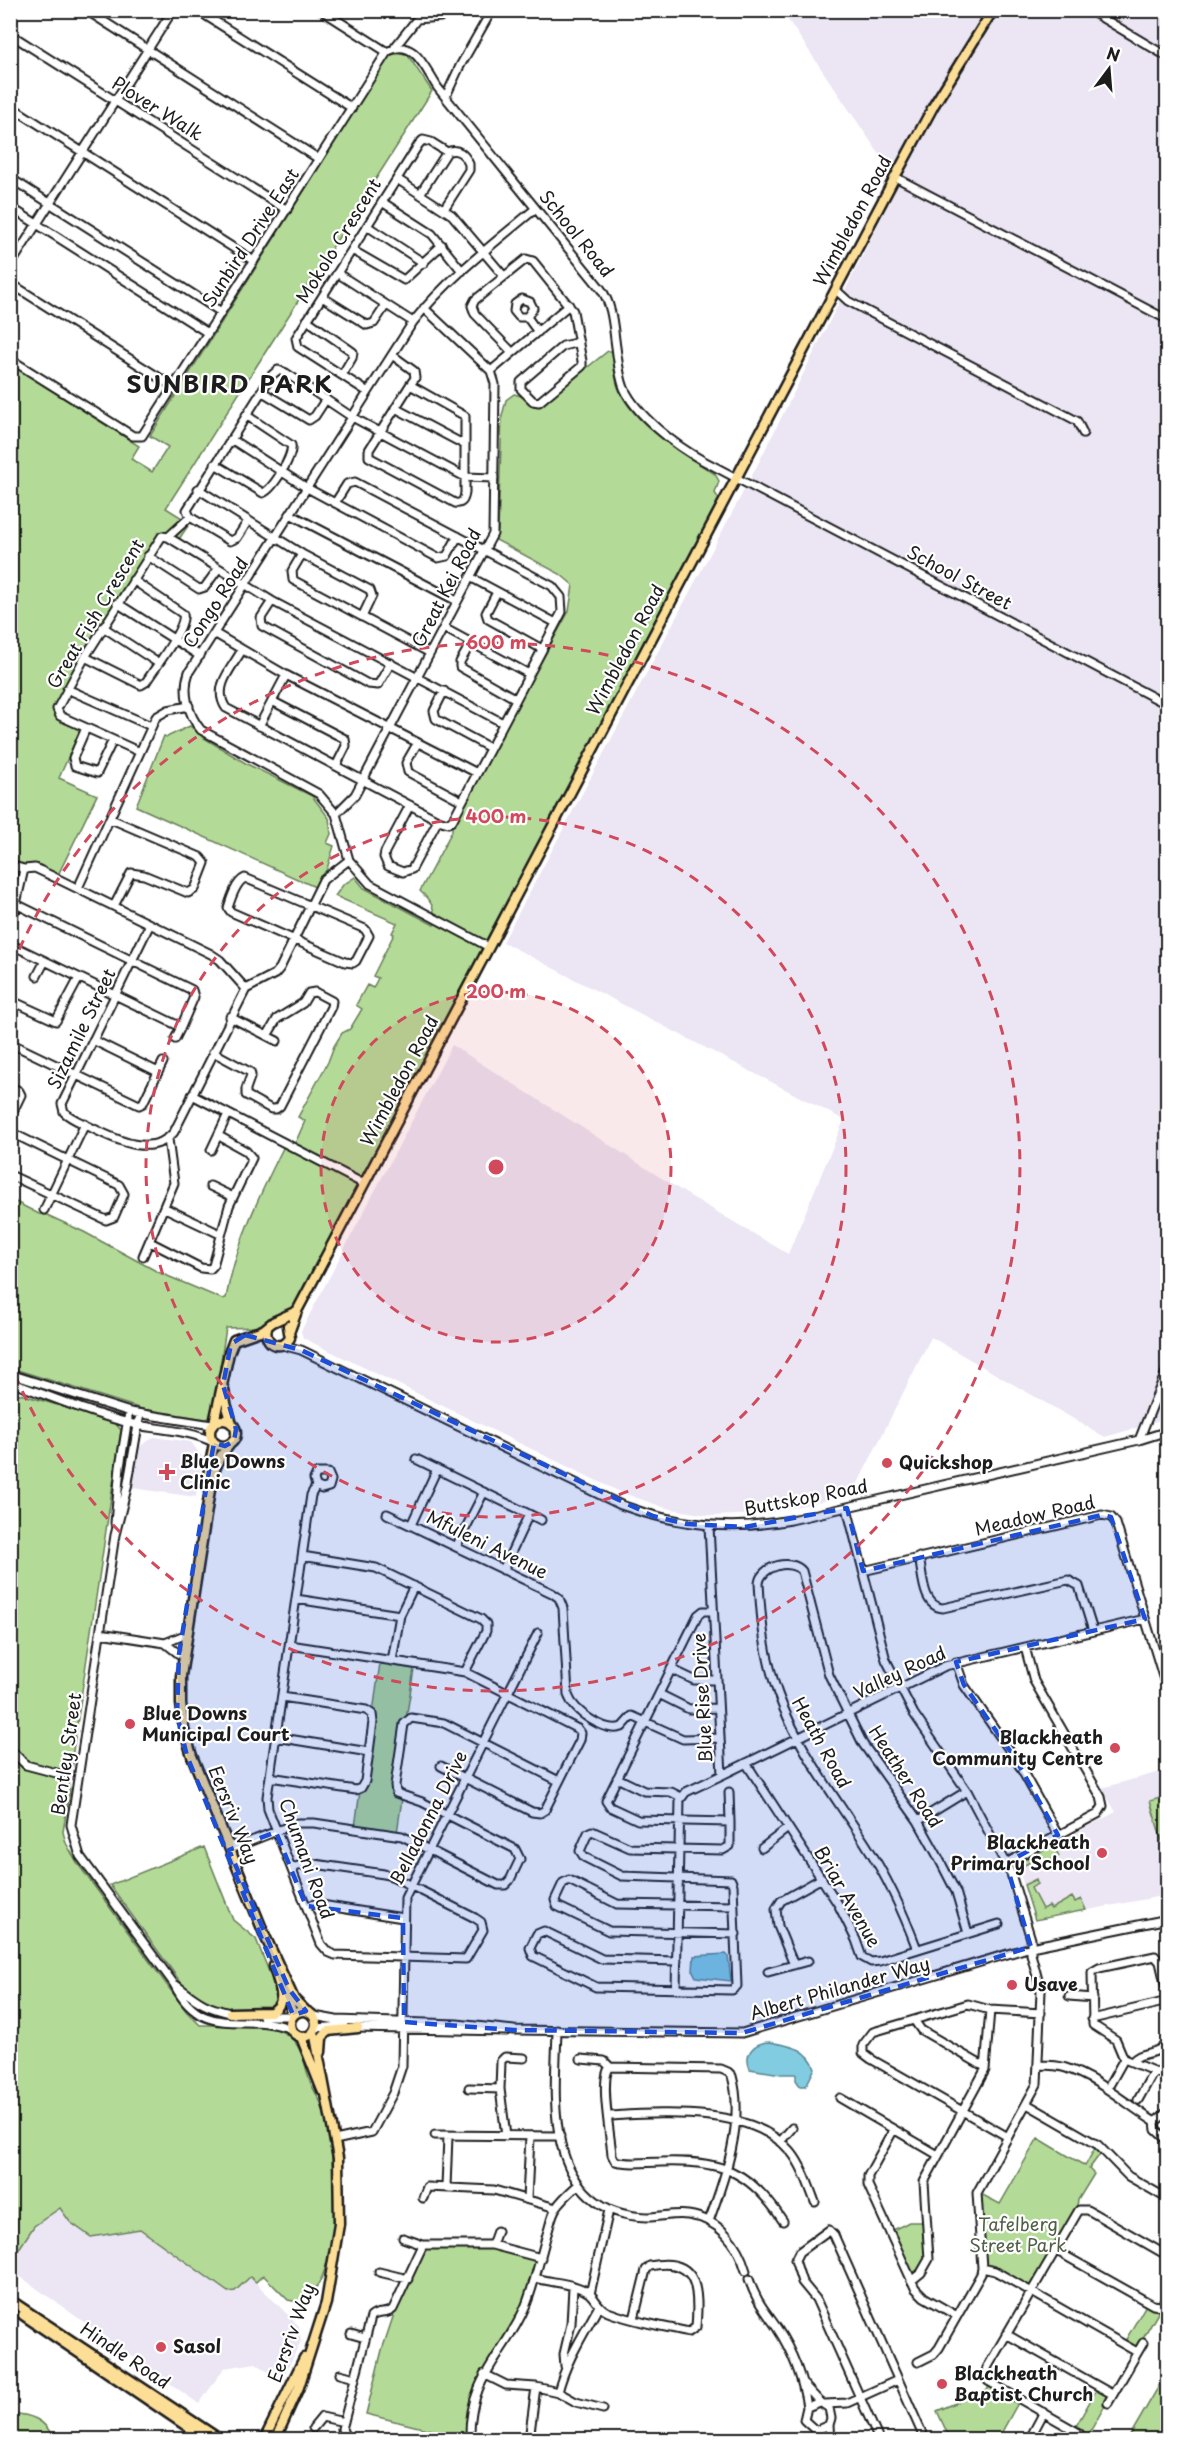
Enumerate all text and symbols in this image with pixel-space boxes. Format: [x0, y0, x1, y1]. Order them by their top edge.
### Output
north arrow [1079, 39, 1139, 99]
text: N [1104, 40, 1123, 67]
street label: Plover Walk [107, 69, 209, 147]
street label: Wimbledon Road [806, 150, 898, 291]
street label: Sunbird Drive East [195, 162, 305, 312]
street label: Mokolo Crescent [288, 172, 387, 308]
street label: School Road [533, 184, 621, 283]
district label: SUNBIRD PARK [127, 365, 333, 401]
street label: Great Kei Road [404, 523, 487, 651]
street label: Great Fish Crescent [39, 533, 150, 693]
street label: School Street [902, 538, 1017, 616]
street label: Congo Road [175, 551, 254, 653]
street label: Wimbledon Road [579, 579, 671, 720]
text: 600 m [465, 628, 527, 655]
text: 400 m [466, 802, 526, 829]
street label: Sizamile Street [40, 963, 122, 1093]
text: 200 m [466, 977, 526, 1004]
street label: Wimbledon Road [353, 1010, 445, 1151]
centre of rings [486, 1157, 506, 1177]
place label: Blue Downs Clinic [180, 1447, 286, 1495]
place label: Quickshop [899, 1448, 993, 1475]
marker: Quickshop [880, 1456, 894, 1470]
marker: Blue Downs Clinic [158, 1463, 176, 1481]
street label: Buttskop Road [742, 1471, 870, 1522]
street label: Meadow Road [972, 1488, 1097, 1541]
street label: Mfuleni Avenue [422, 1503, 553, 1585]
street label: Blue Rise Drive [685, 1632, 718, 1764]
street label: Valley Road [849, 1638, 950, 1705]
street label: Bentley Street [44, 1691, 87, 1817]
street label: Heath Road [786, 1692, 859, 1793]
place label: Blue Downs Municipal Court [142, 1699, 290, 1747]
marker: Blue Downs Municipal Court [123, 1717, 137, 1731]
street label: Heather Road [863, 1719, 950, 1833]
place label: Blackheath Community Centre [932, 1723, 1103, 1771]
marker: Blackheath Community Centre [1108, 1741, 1122, 1755]
street label: Belladonna Drive [382, 1745, 473, 1889]
street label: Eersriv Way [202, 1761, 266, 1868]
street label: Chumani Road [273, 1794, 342, 1923]
place label: Blackheath Primary School [950, 1828, 1090, 1876]
street label: Briar Avenue [808, 1841, 888, 1952]
marker: Blackheath Primary School [1095, 1846, 1109, 1860]
street label: Albert Philander Way [746, 1949, 933, 2026]
place label: Usave [1024, 1970, 1078, 1997]
marker: Usave [1005, 1978, 1019, 1992]
park label: Tafelberg Street Park [969, 2210, 1067, 2258]
street label: Eersriv Way [260, 2279, 321, 2386]
street label: Hindle Road [75, 2315, 176, 2395]
place label: Sasol [173, 2332, 221, 2359]
marker: Sasol [154, 2340, 168, 2354]
place label: Blackheath Baptist Church [954, 2359, 1093, 2407]
marker: Blackheath Baptist Church [935, 2377, 949, 2391]

